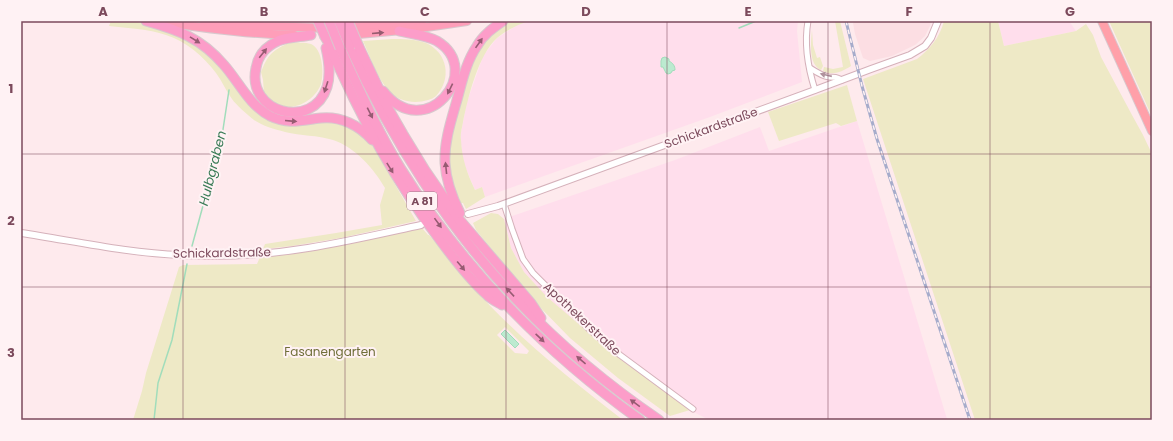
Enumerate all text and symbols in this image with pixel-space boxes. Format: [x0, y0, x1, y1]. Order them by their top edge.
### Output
text: A [98, 2, 108, 21]
text: B [260, 2, 269, 21]
text: C [420, 2, 430, 21]
text: D [581, 2, 591, 21]
text: E [744, 2, 752, 21]
text: F [905, 2, 913, 21]
text: G [1065, 2, 1075, 21]
one-way arrow [372, 29, 384, 36]
one-way arrow [189, 36, 201, 43]
one-way arrow [475, 38, 483, 49]
one-way arrow [259, 47, 268, 58]
one-way arrow [819, 72, 832, 78]
text: 1 [9, 79, 13, 98]
one-way arrow [323, 81, 329, 93]
one-way arrow [447, 83, 453, 95]
street label: Schickardstraße [662, 103, 760, 152]
one-way arrow [367, 107, 373, 119]
one-way arrow [285, 118, 297, 125]
water label: Hulbgraben [194, 129, 231, 208]
one-way arrow [387, 162, 394, 174]
one-way arrow [442, 162, 449, 174]
road number: A 81 [407, 192, 437, 210]
text: 2 [7, 211, 15, 230]
one-way arrow [434, 218, 442, 229]
street label: Schickardstraße [173, 243, 271, 262]
one-way arrow [456, 261, 465, 272]
street label: Apothekerstraße [540, 278, 625, 359]
one-way arrow [505, 287, 515, 297]
one-way arrow [535, 334, 545, 343]
text: 3 [7, 343, 15, 362]
park label: Fasanengarten [284, 343, 376, 360]
one-way arrow [576, 356, 587, 365]
one-way arrow [630, 399, 640, 407]

